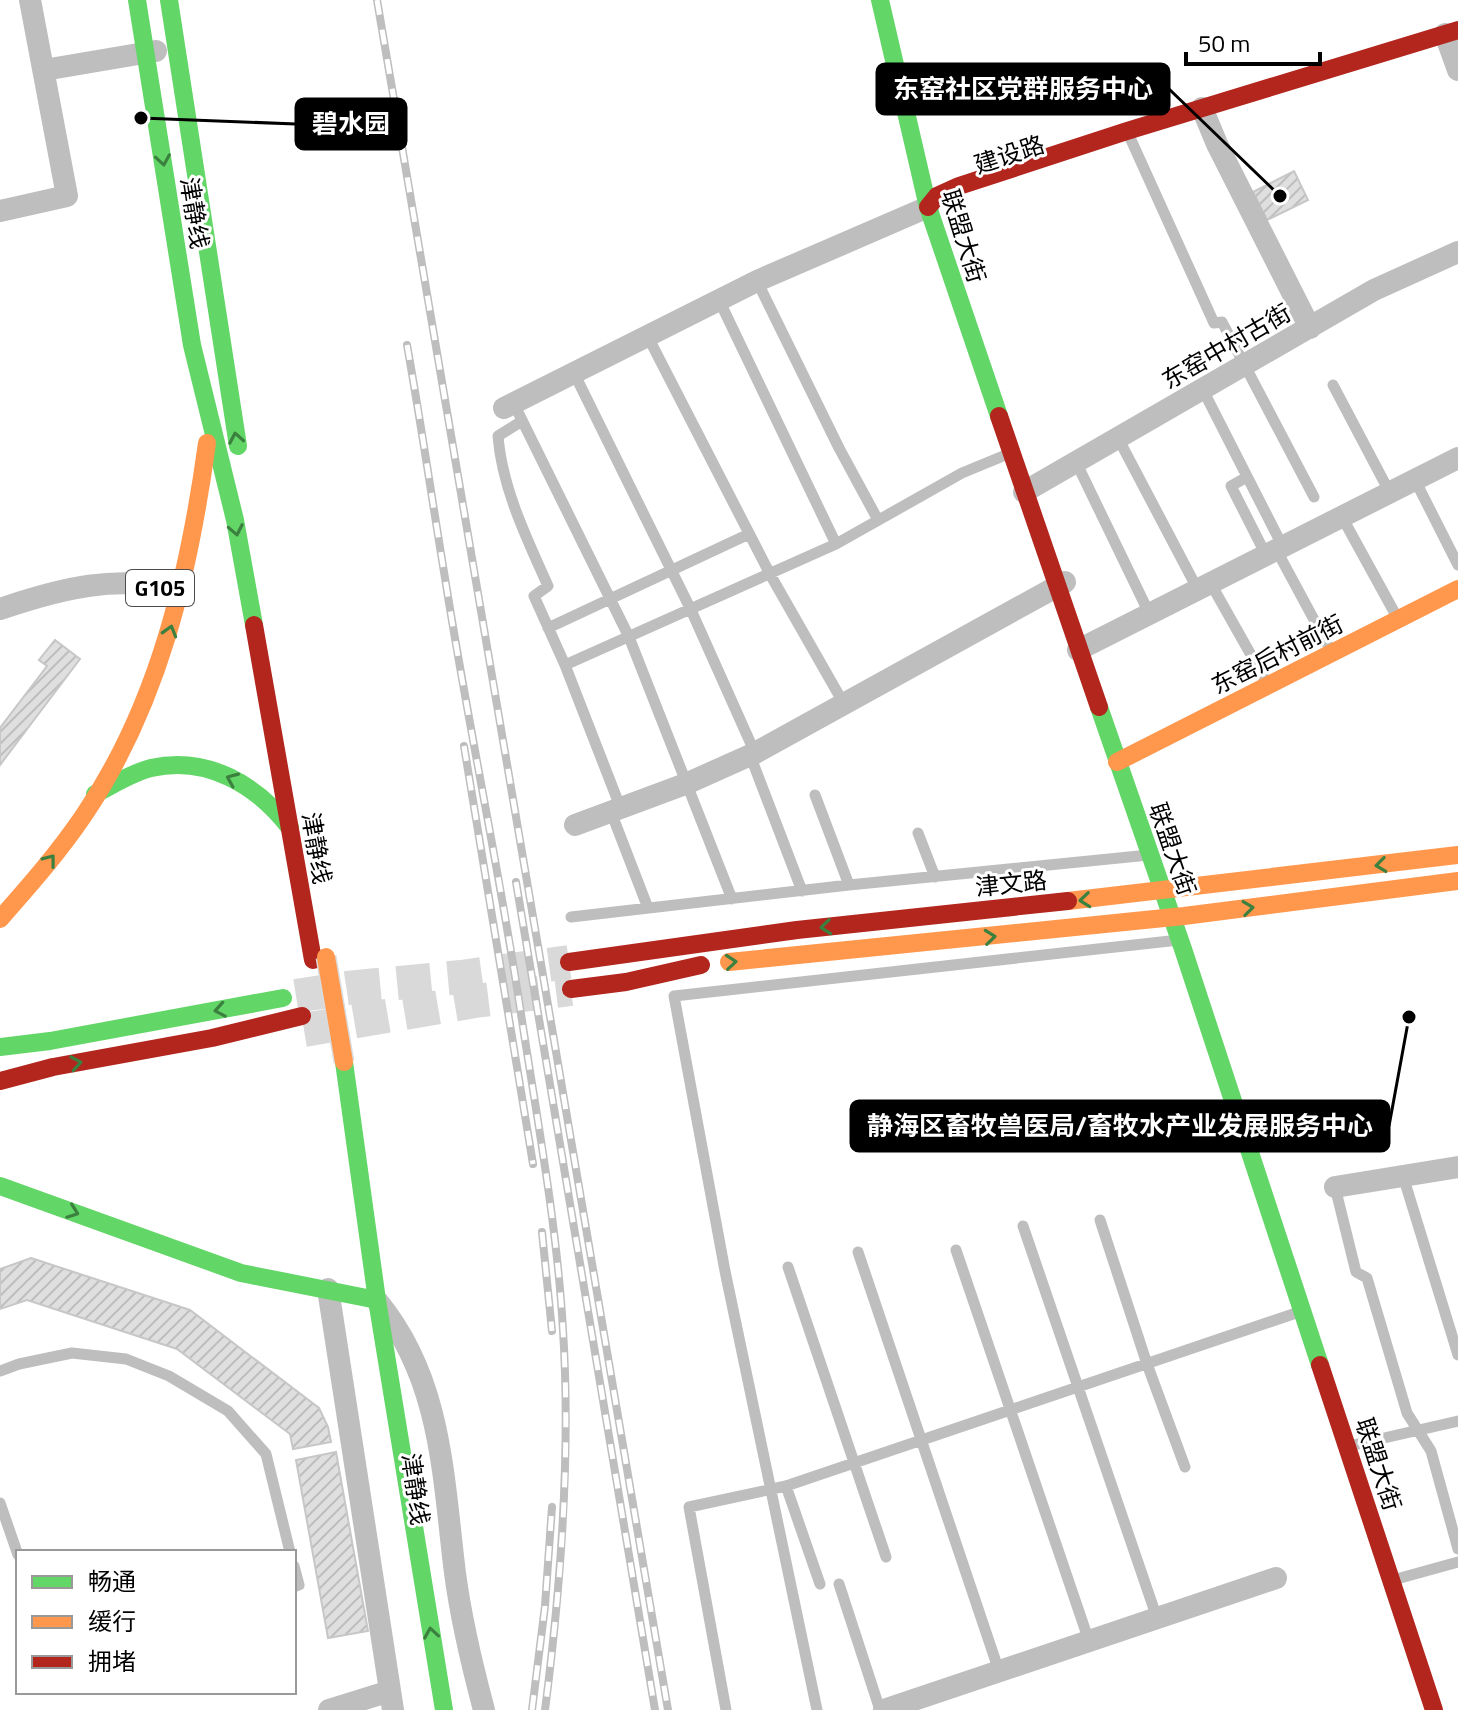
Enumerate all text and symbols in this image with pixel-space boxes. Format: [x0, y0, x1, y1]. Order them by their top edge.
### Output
scale bar [1186, 16, 1320, 66]
text: 50 m [1198, 25, 1250, 61]
callout: 东窑社区党群服务中心 [877, 64, 1169, 114]
text: 东窑社区党群服务中心 [893, 69, 1153, 108]
callout: 碧水园 [296, 99, 406, 149]
text: 碧水园 [312, 104, 390, 143]
street label: 建设路 [969, 126, 1049, 182]
one-way arrow [153, 153, 170, 167]
street label: 津静线 [172, 175, 218, 251]
street label: 联盟大街 [933, 185, 995, 287]
street label: 东窑中村古街 [1155, 294, 1297, 398]
one-way arrow [229, 432, 246, 445]
one-way arrow [227, 523, 244, 537]
road number: G105 [126, 570, 194, 606]
street label: 东窑后村前街 [1205, 605, 1349, 703]
one-way arrow [161, 624, 177, 638]
one-way arrow [226, 772, 240, 788]
street label: 联盟大街 [1140, 798, 1206, 900]
street label: 津静线 [293, 809, 341, 887]
one-way arrow [41, 854, 55, 869]
one-way arrow [1374, 856, 1387, 873]
street label: 津文路 [973, 861, 1049, 905]
one-way arrow [1078, 891, 1091, 908]
one-way arrow [1242, 899, 1255, 916]
one-way arrow [819, 919, 832, 936]
one-way arrow [984, 928, 997, 945]
one-way arrow [725, 954, 738, 971]
one-way arrow [213, 1000, 226, 1017]
one-way arrow [69, 1055, 83, 1072]
callout: 静海区畜牧兽医局/畜牧水产业发展服务中心 [851, 1101, 1389, 1151]
text: 静海区畜牧兽医局/畜牧水产业发展服务中心 [867, 1106, 1373, 1145]
one-way arrow [66, 1203, 80, 1219]
street label: 联盟大街 [1347, 1413, 1411, 1515]
street label: 津静线 [393, 1451, 439, 1527]
legend [16, 1550, 296, 1694]
text: 畅通 [88, 1563, 136, 1599]
text: 缓行 [88, 1603, 136, 1639]
one-way arrow [423, 1626, 440, 1640]
text: 拥堵 [88, 1643, 136, 1679]

